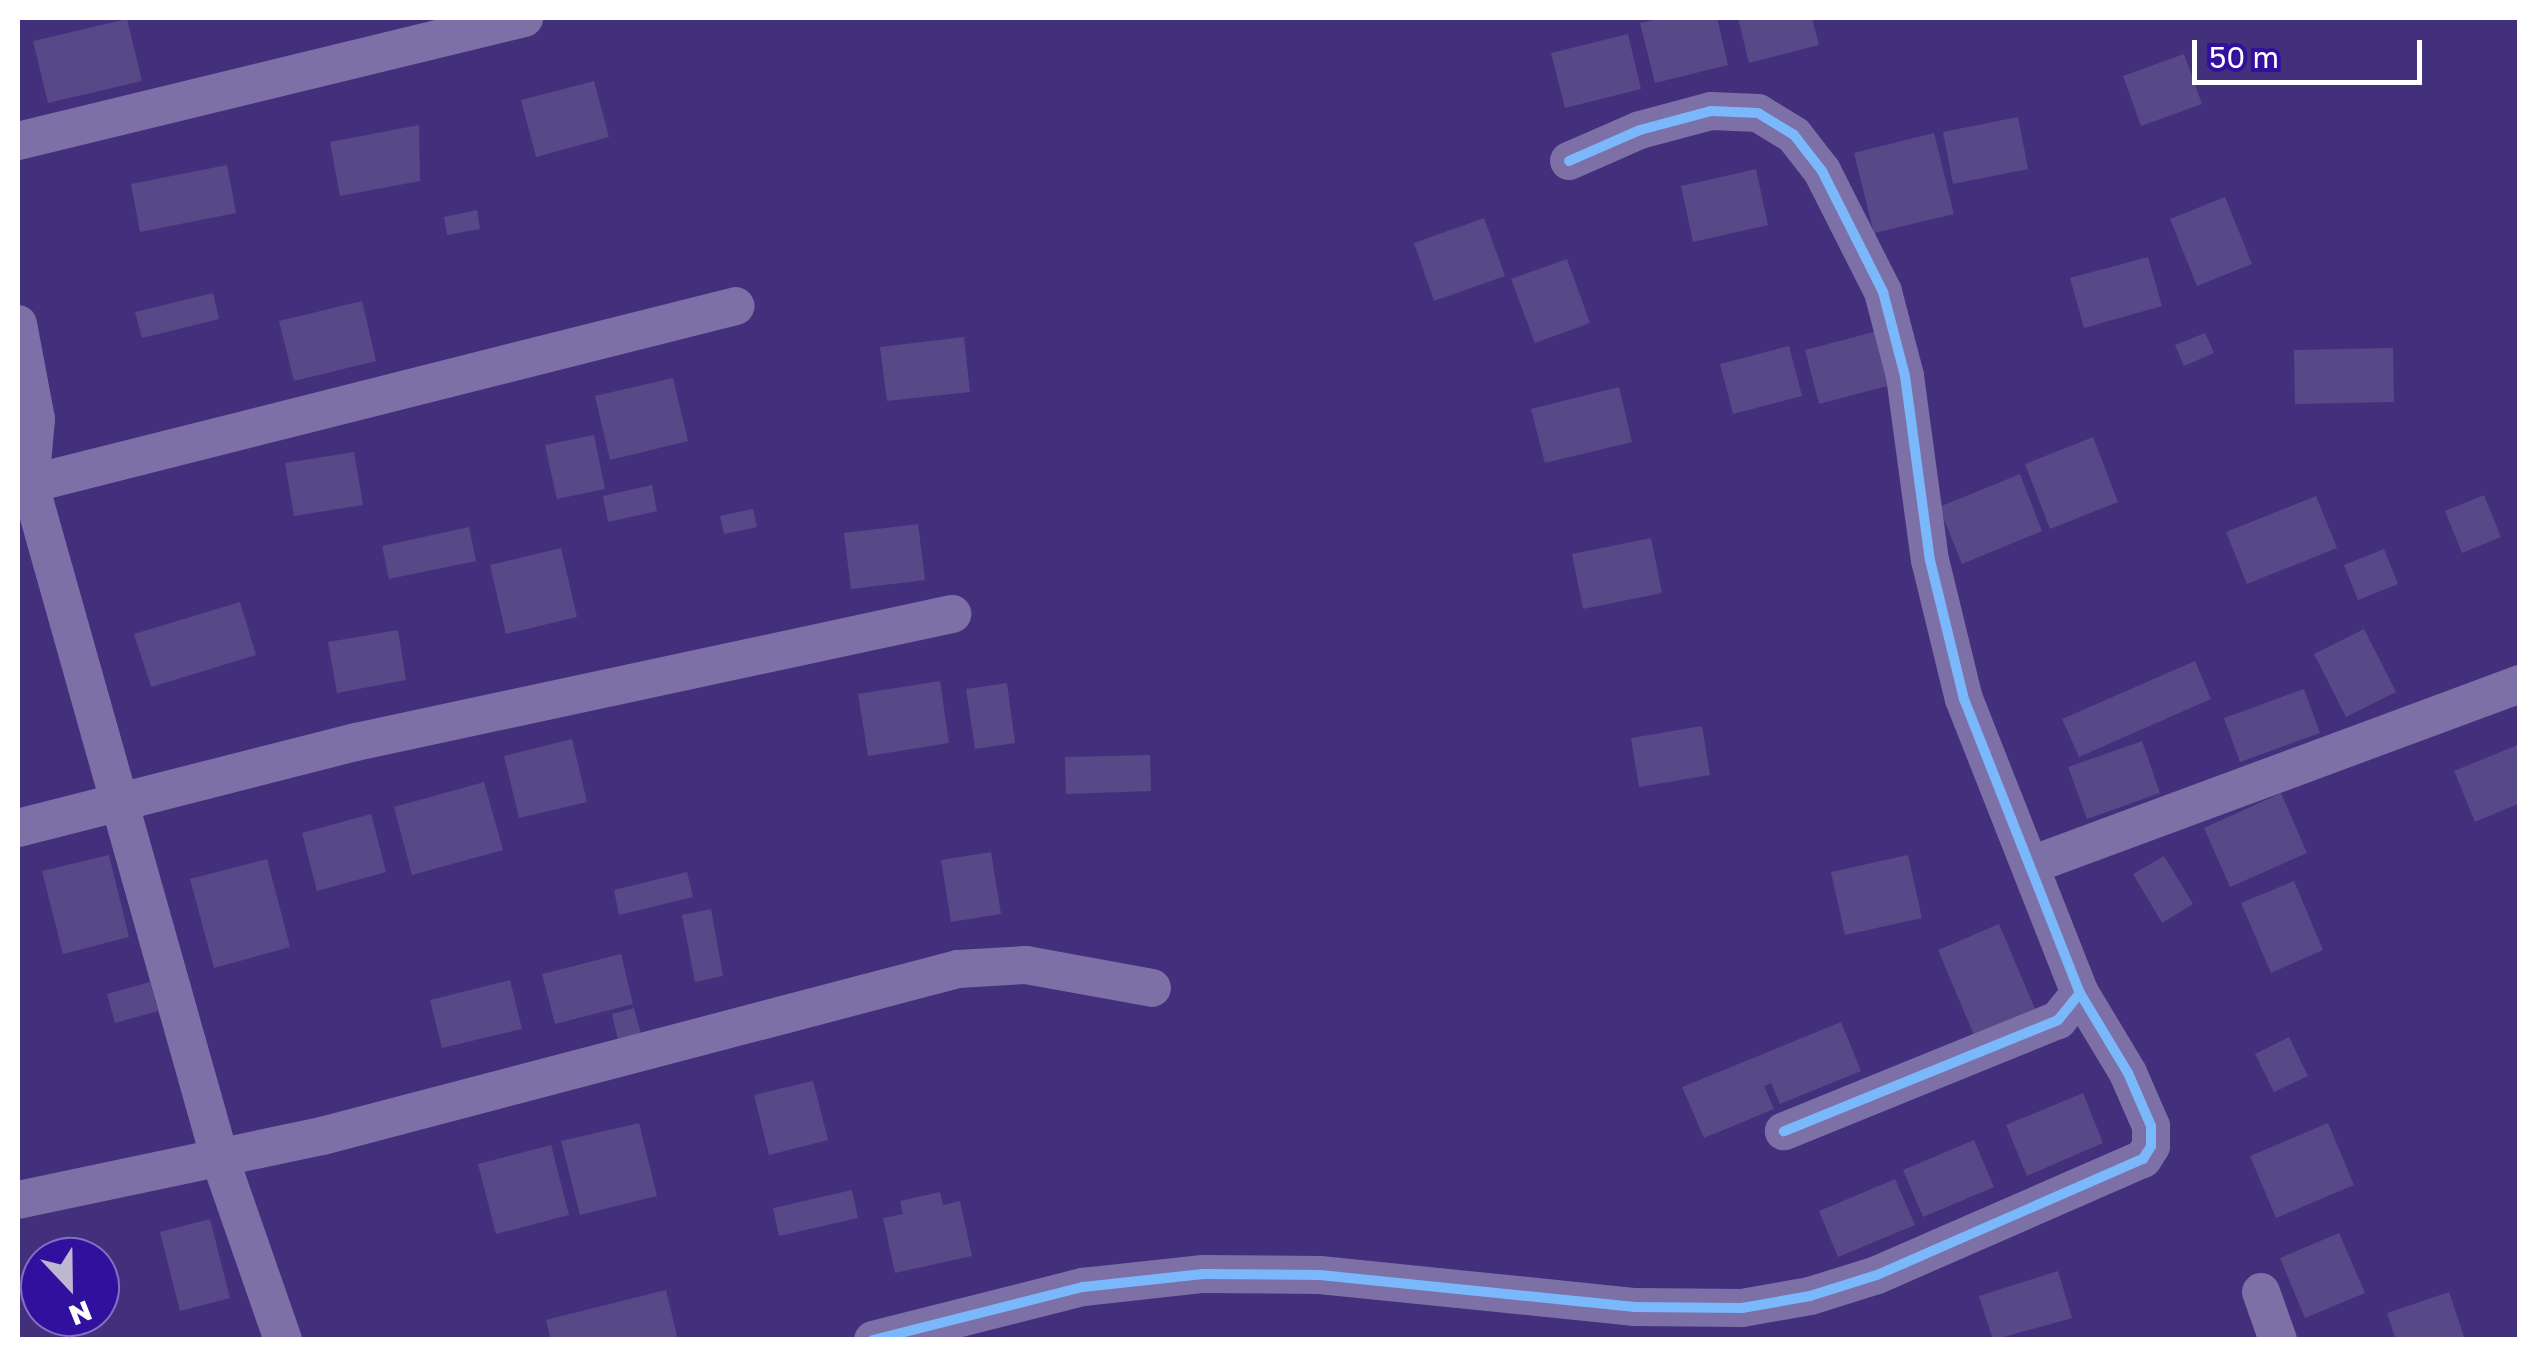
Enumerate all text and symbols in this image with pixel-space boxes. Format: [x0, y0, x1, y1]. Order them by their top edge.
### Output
scale bar [2197, 20, 2427, 82]
text: 50 m [2209, 39, 2279, 75]
north arrow [20, 1237, 120, 1337]
text: N [65, 1294, 97, 1333]

